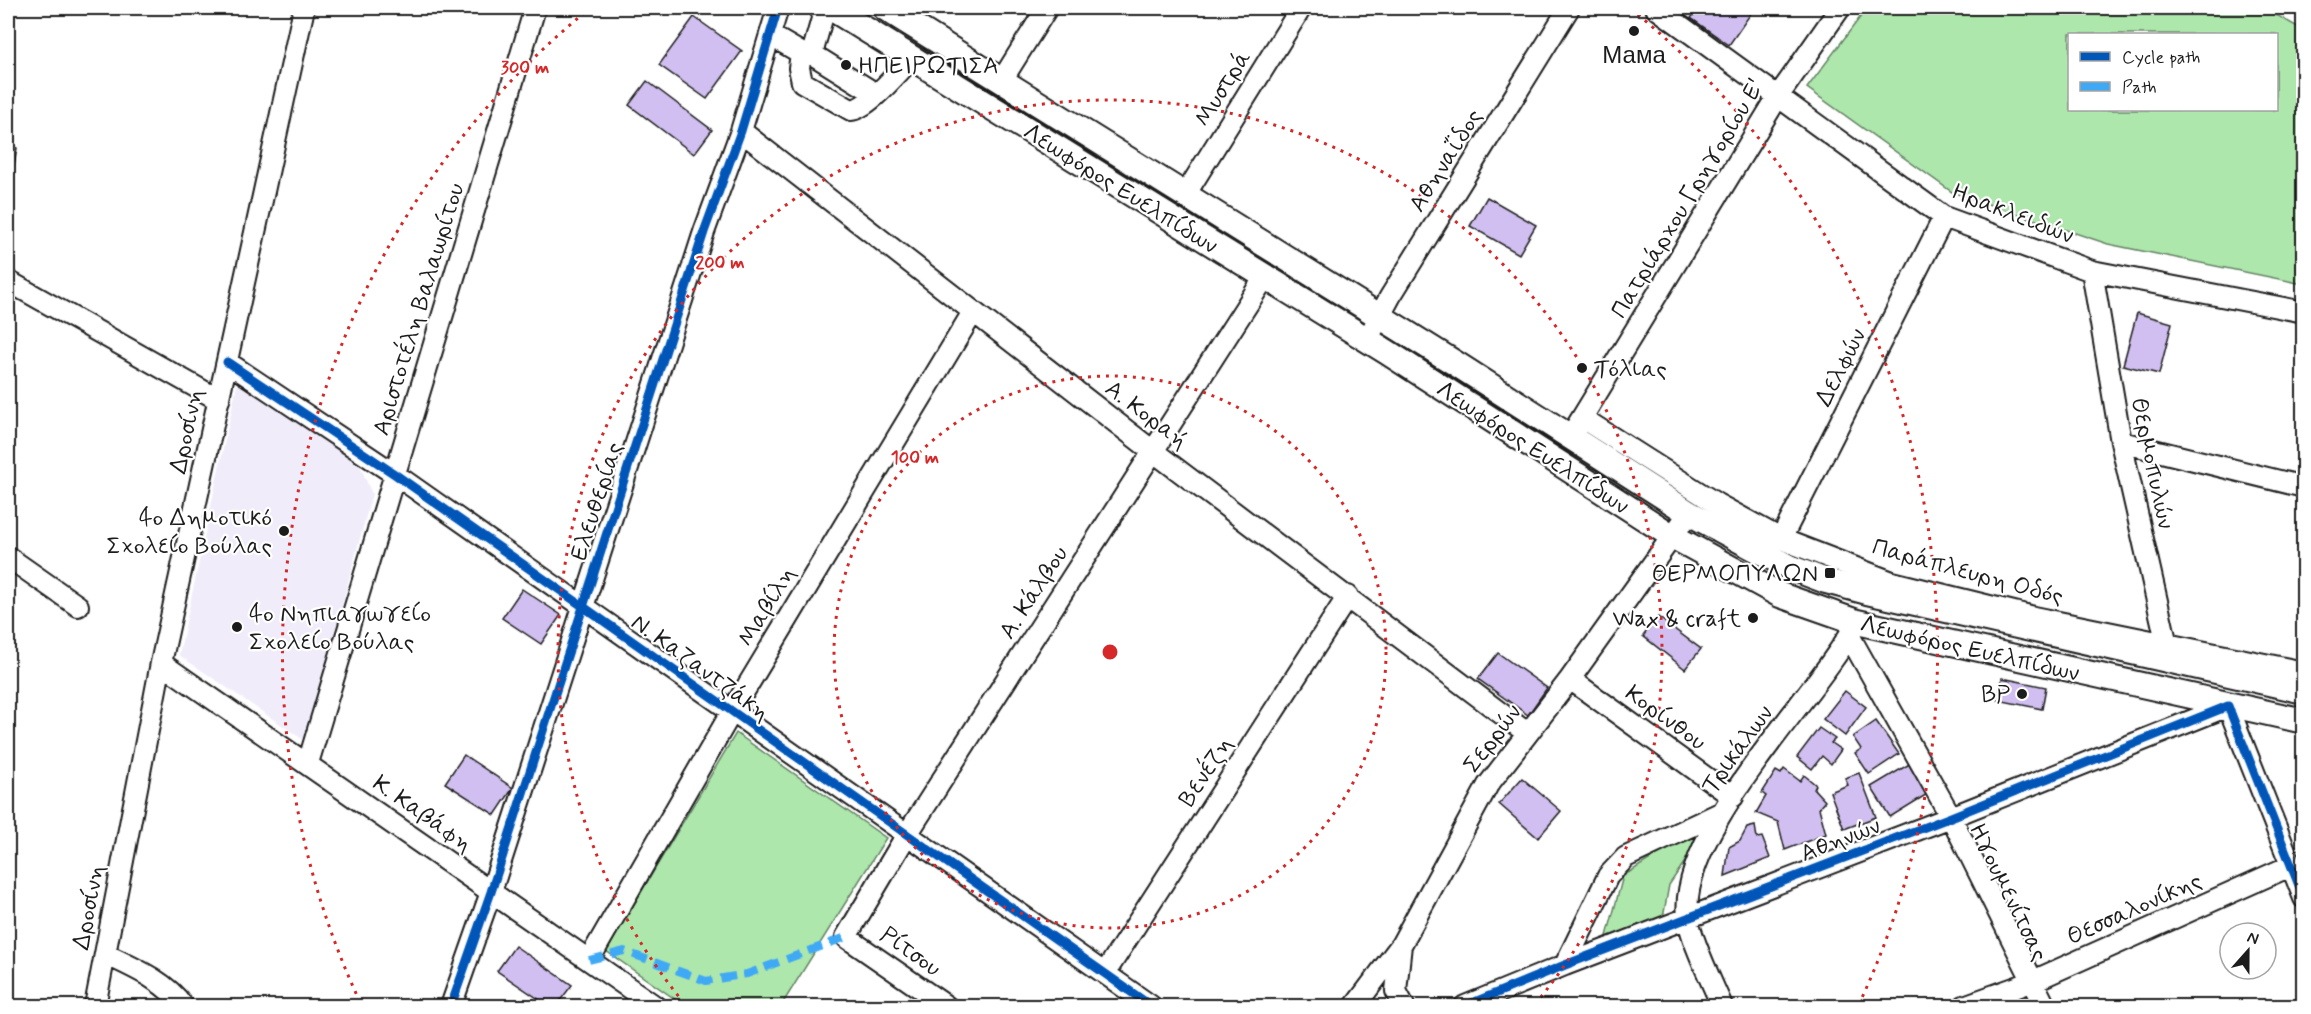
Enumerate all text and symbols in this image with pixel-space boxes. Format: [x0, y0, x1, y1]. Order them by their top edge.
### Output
marker: Мама [1627, 24, 1641, 38]
legend [2068, 33, 2278, 111]
place label: Мама [1602, 41, 1666, 72]
street label: Μυστρά [1188, 45, 1259, 133]
text: Cycle path [2122, 46, 2200, 70]
place label: ΗΠΕΙΡΩΤΙΣΑ [858, 51, 999, 82]
text: 300 m [501, 56, 549, 80]
marker: ΗΠΕΙΡΩΤΙΣΑ [839, 58, 853, 72]
street label: Πατριάρχου Γρηγορίου Ε' [1604, 73, 1772, 324]
text: Path [2122, 76, 2157, 100]
street label: Αθηναΐδος [1402, 103, 1490, 218]
street label: Λεωφόρος Ευελπίδων [1017, 117, 1223, 262]
street label: Ηρακλειδών [1947, 177, 2078, 252]
street label: Αριστοτέλη Βαλαωρίτου [365, 179, 473, 439]
text: 200 m [695, 251, 745, 275]
street label: Δελφών [1809, 323, 1874, 412]
place label: Τόλιας [1594, 354, 1667, 385]
marker: Τόλιας [1575, 361, 1589, 375]
street label: Α. Κοραή [1098, 374, 1194, 457]
street label: Λεωφόρος Ευελπίδων [1430, 374, 1635, 522]
street label: Δροσίνη [163, 386, 212, 477]
street label: Θερμοπυλών [2122, 395, 2181, 532]
street label: Ελευθερίας [564, 438, 631, 564]
text: 100 m [891, 446, 939, 470]
place label: 4ο Δημοτικό Σχολείο Βούλας [107, 503, 272, 562]
marker: 4ο Δημοτικό Σχολείο Βούλας [277, 524, 291, 538]
street label: Παράπλευρη Οδός [1869, 532, 2067, 613]
street label: A. Κάλβου [993, 540, 1076, 645]
place label: ΘΕΡΜΟΠΥΛΩΝ [1651, 559, 1818, 590]
street label: Μαβίλη [731, 561, 803, 653]
marker: ΘΕΡΜΟΠΥΛΩΝ [1823, 566, 1837, 580]
place label: 4ο Νηπιαγωγείο Σχολείο Βούλας [249, 599, 431, 658]
place label: Wax & craft [1613, 604, 1741, 635]
street label: Ν. Καζαντζάκη [625, 607, 776, 729]
street label: Λεωφόρος Ευελπίδων [1857, 609, 2082, 690]
marker: Wax & craft [1746, 611, 1760, 625]
marker: 4ο Νηπιαγωγείο Σχολείο Βούλας [230, 620, 244, 634]
centre of rings [1100, 642, 1120, 662]
street label: Κορίνθου [1618, 678, 1712, 758]
place label: BP [1981, 680, 2010, 711]
marker: BP [2015, 687, 2029, 701]
street label: Σερρών [1457, 698, 1529, 780]
street label: Τρικάλων [1696, 699, 1781, 801]
street label: Βενέζη [1171, 730, 1240, 813]
street label: Κ. Καβάφη [366, 768, 478, 860]
street label: Αθηνών [1796, 811, 1885, 870]
street label: Ηγουμενίτσας [1961, 819, 2054, 967]
street label: Δροσίνη [66, 862, 113, 953]
street label: Θεσσαλονίκης [2062, 866, 2207, 953]
street label: Ρίτσου [874, 920, 947, 984]
north arrow [2218, 921, 2278, 981]
text: N [2244, 927, 2262, 950]

